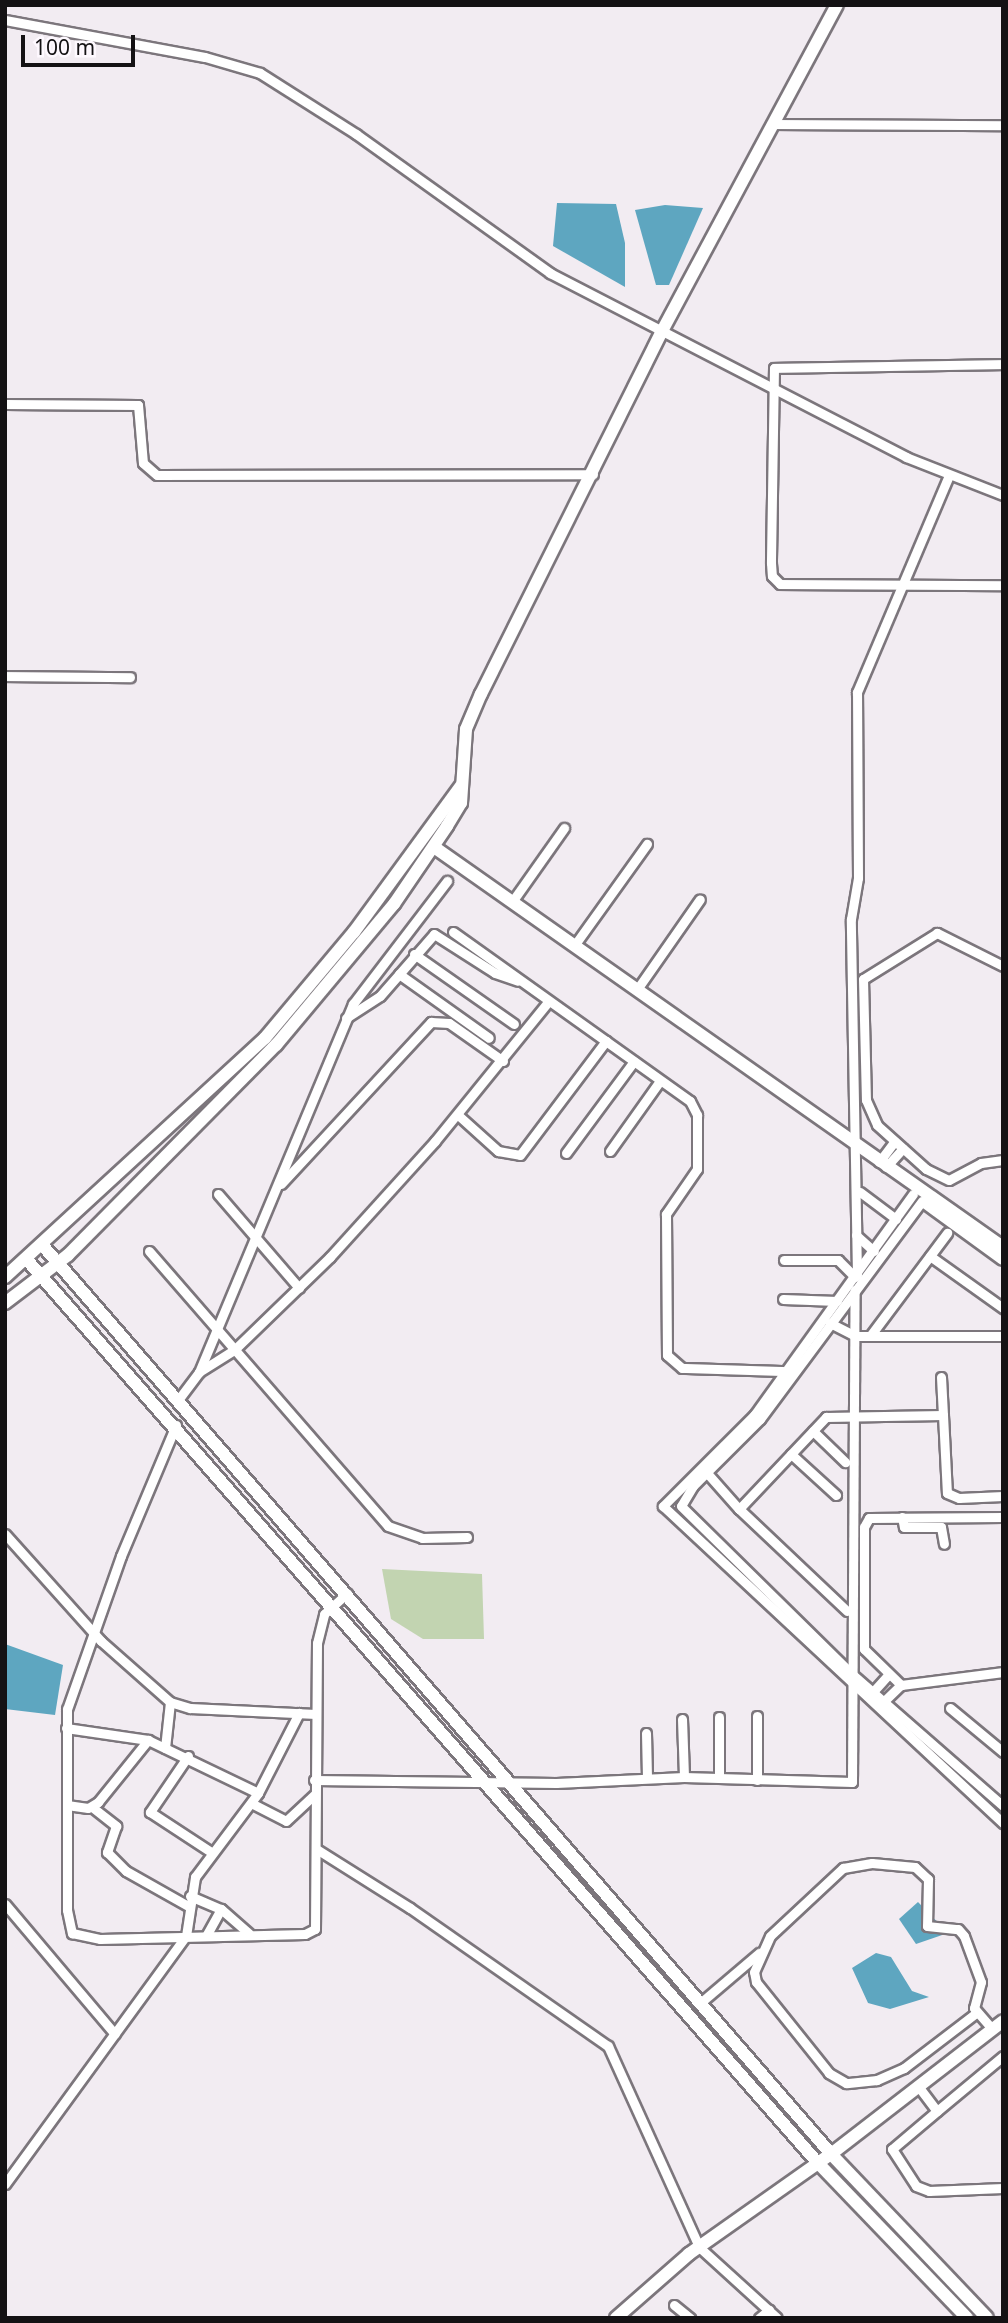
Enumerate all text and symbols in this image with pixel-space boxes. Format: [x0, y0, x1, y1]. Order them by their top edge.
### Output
scale bar [24, 21, 138, 65]
text: 100 m [34, 33, 95, 61]

